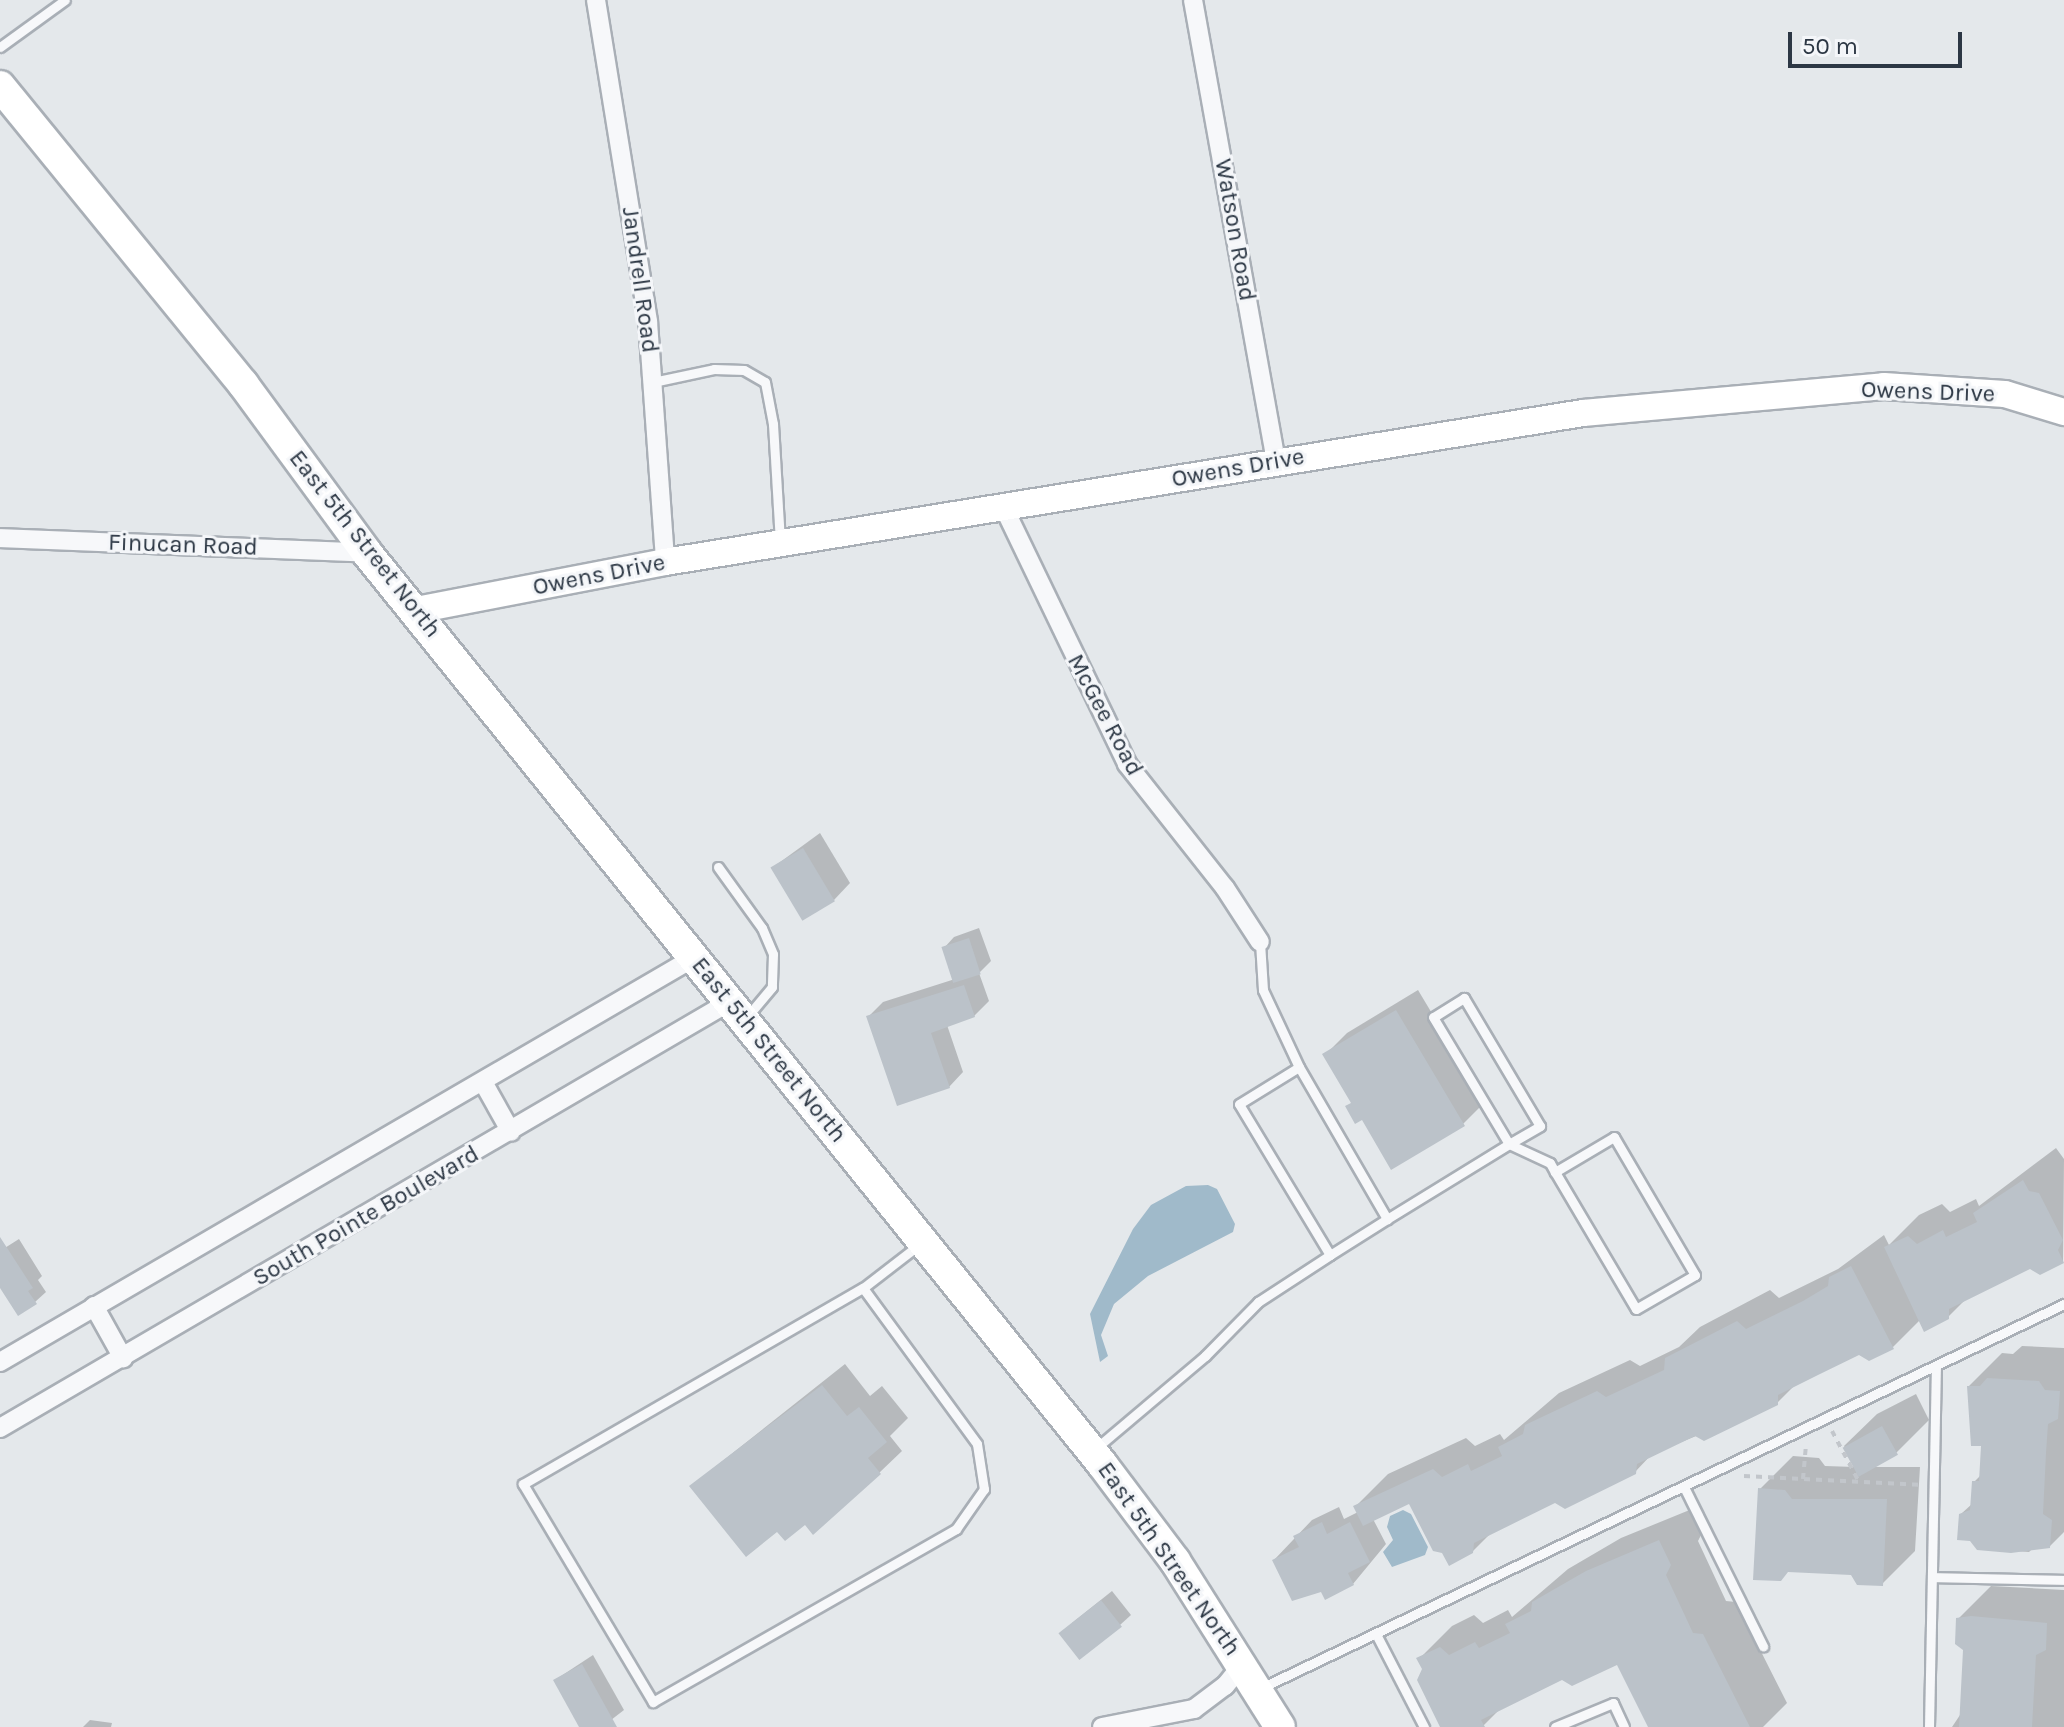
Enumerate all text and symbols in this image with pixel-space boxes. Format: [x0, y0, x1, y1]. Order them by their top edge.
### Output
scale bar [1792, 16, 1966, 66]
text: 50 m [1802, 32, 1858, 60]
street label: Watson Road [1208, 157, 1262, 303]
street label: Jandrell Road [616, 205, 664, 355]
street label: Owens Drive [1861, 375, 1995, 409]
street label: Owens Drive [1169, 442, 1307, 494]
street label: East 5th Street North [283, 444, 447, 644]
street label: Finucan Road [108, 528, 258, 562]
street label: Owens Drive [530, 548, 668, 602]
street label: McGee Road [1061, 649, 1149, 781]
street label: East 5th Street North [685, 952, 853, 1148]
street label: South Pointe Boulevard [248, 1139, 484, 1293]
street label: East 5th Street North [1091, 1457, 1247, 1661]

